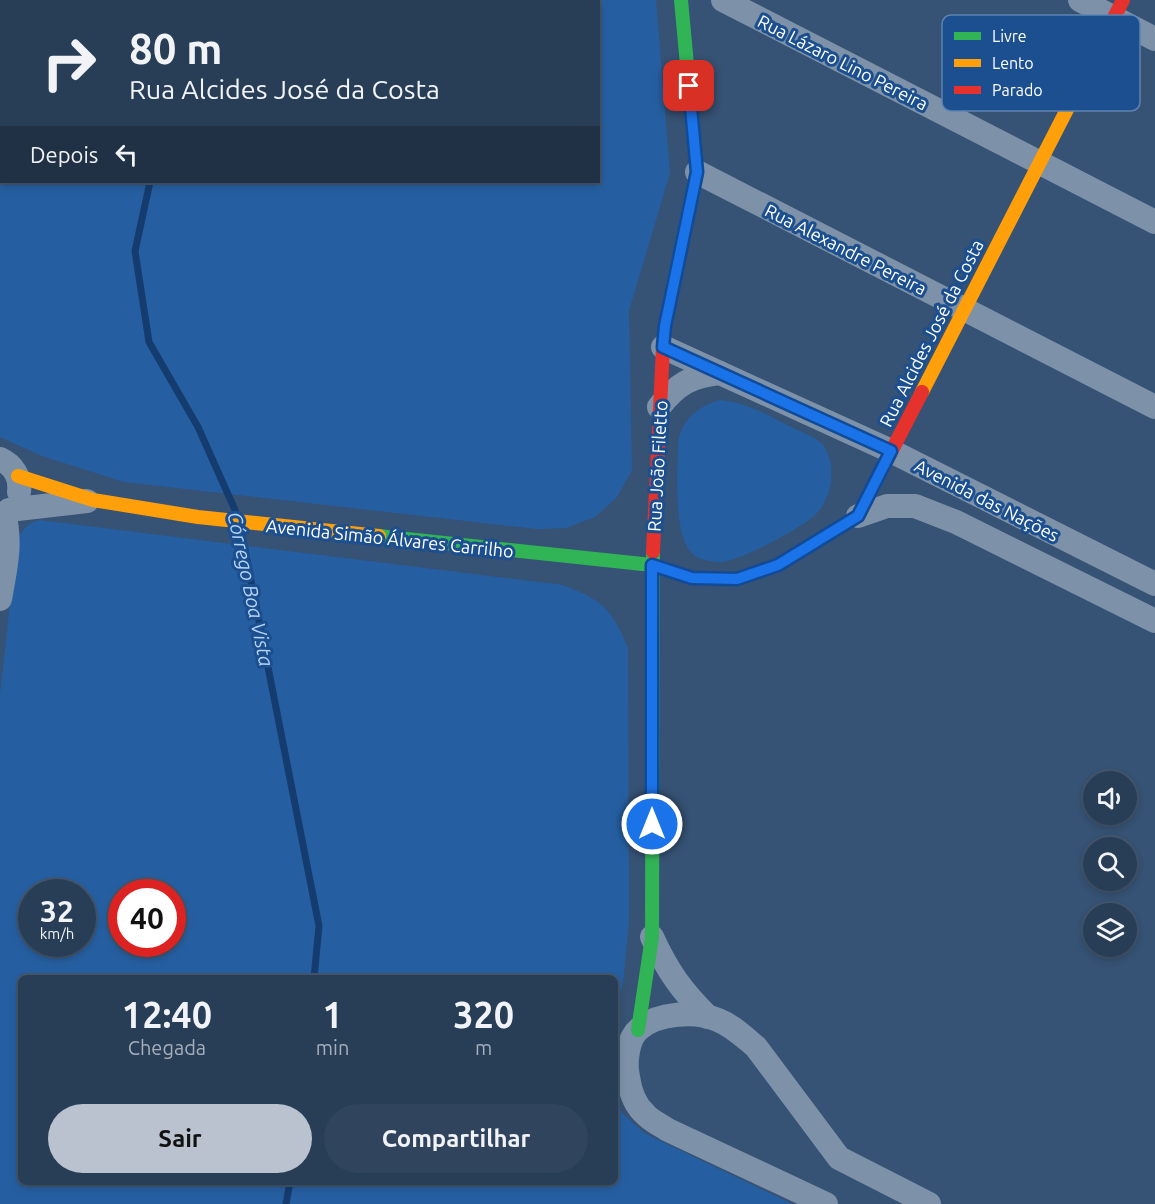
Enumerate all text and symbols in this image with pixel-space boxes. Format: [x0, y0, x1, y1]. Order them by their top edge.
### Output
street label: Rua Lázaro Lino Pereira [755, 10, 931, 114]
legend [942, 15, 1140, 111]
icon: right [30, 24, 108, 102]
text: 80 m [129, 25, 223, 72]
text: Livre [992, 27, 1027, 45]
text: Lento [992, 54, 1034, 72]
pin [663, 60, 714, 111]
icon: arrive [672, 69, 705, 102]
text: Rua Alcides José da Costa [129, 74, 440, 104]
text: Parado [992, 81, 1043, 99]
icon: left [110, 138, 143, 171]
text: Depois [30, 142, 98, 167]
street label: Rua Alexandre Pereira [762, 200, 930, 298]
street label: Rua Alcides José da Costa [875, 236, 987, 430]
street label: Rua João Filetto [644, 400, 670, 532]
street label: Avenida das Nações [912, 455, 1063, 545]
water label: Córrego Boa Vista [223, 510, 279, 669]
street label: Avenida Simão Álvares Carrilho [265, 514, 515, 561]
map controls [1083, 771, 1137, 957]
button: sound [1083, 771, 1137, 825]
position arrow [620, 792, 684, 856]
button: search [1083, 837, 1137, 891]
speed limit sign: 40 [108, 879, 186, 957]
text: 32 [40, 894, 74, 928]
button: layers [1083, 903, 1137, 957]
text: km/h [40, 925, 74, 942]
text: 12:40 [122, 994, 212, 1035]
text: 1 [322, 994, 343, 1035]
text: 320 [453, 994, 514, 1035]
text: Chegada [128, 1036, 206, 1059]
text: min [316, 1036, 349, 1059]
text: m [475, 1036, 492, 1059]
button: Sair [48, 1104, 312, 1173]
button: Compartilhar [324, 1104, 588, 1173]

